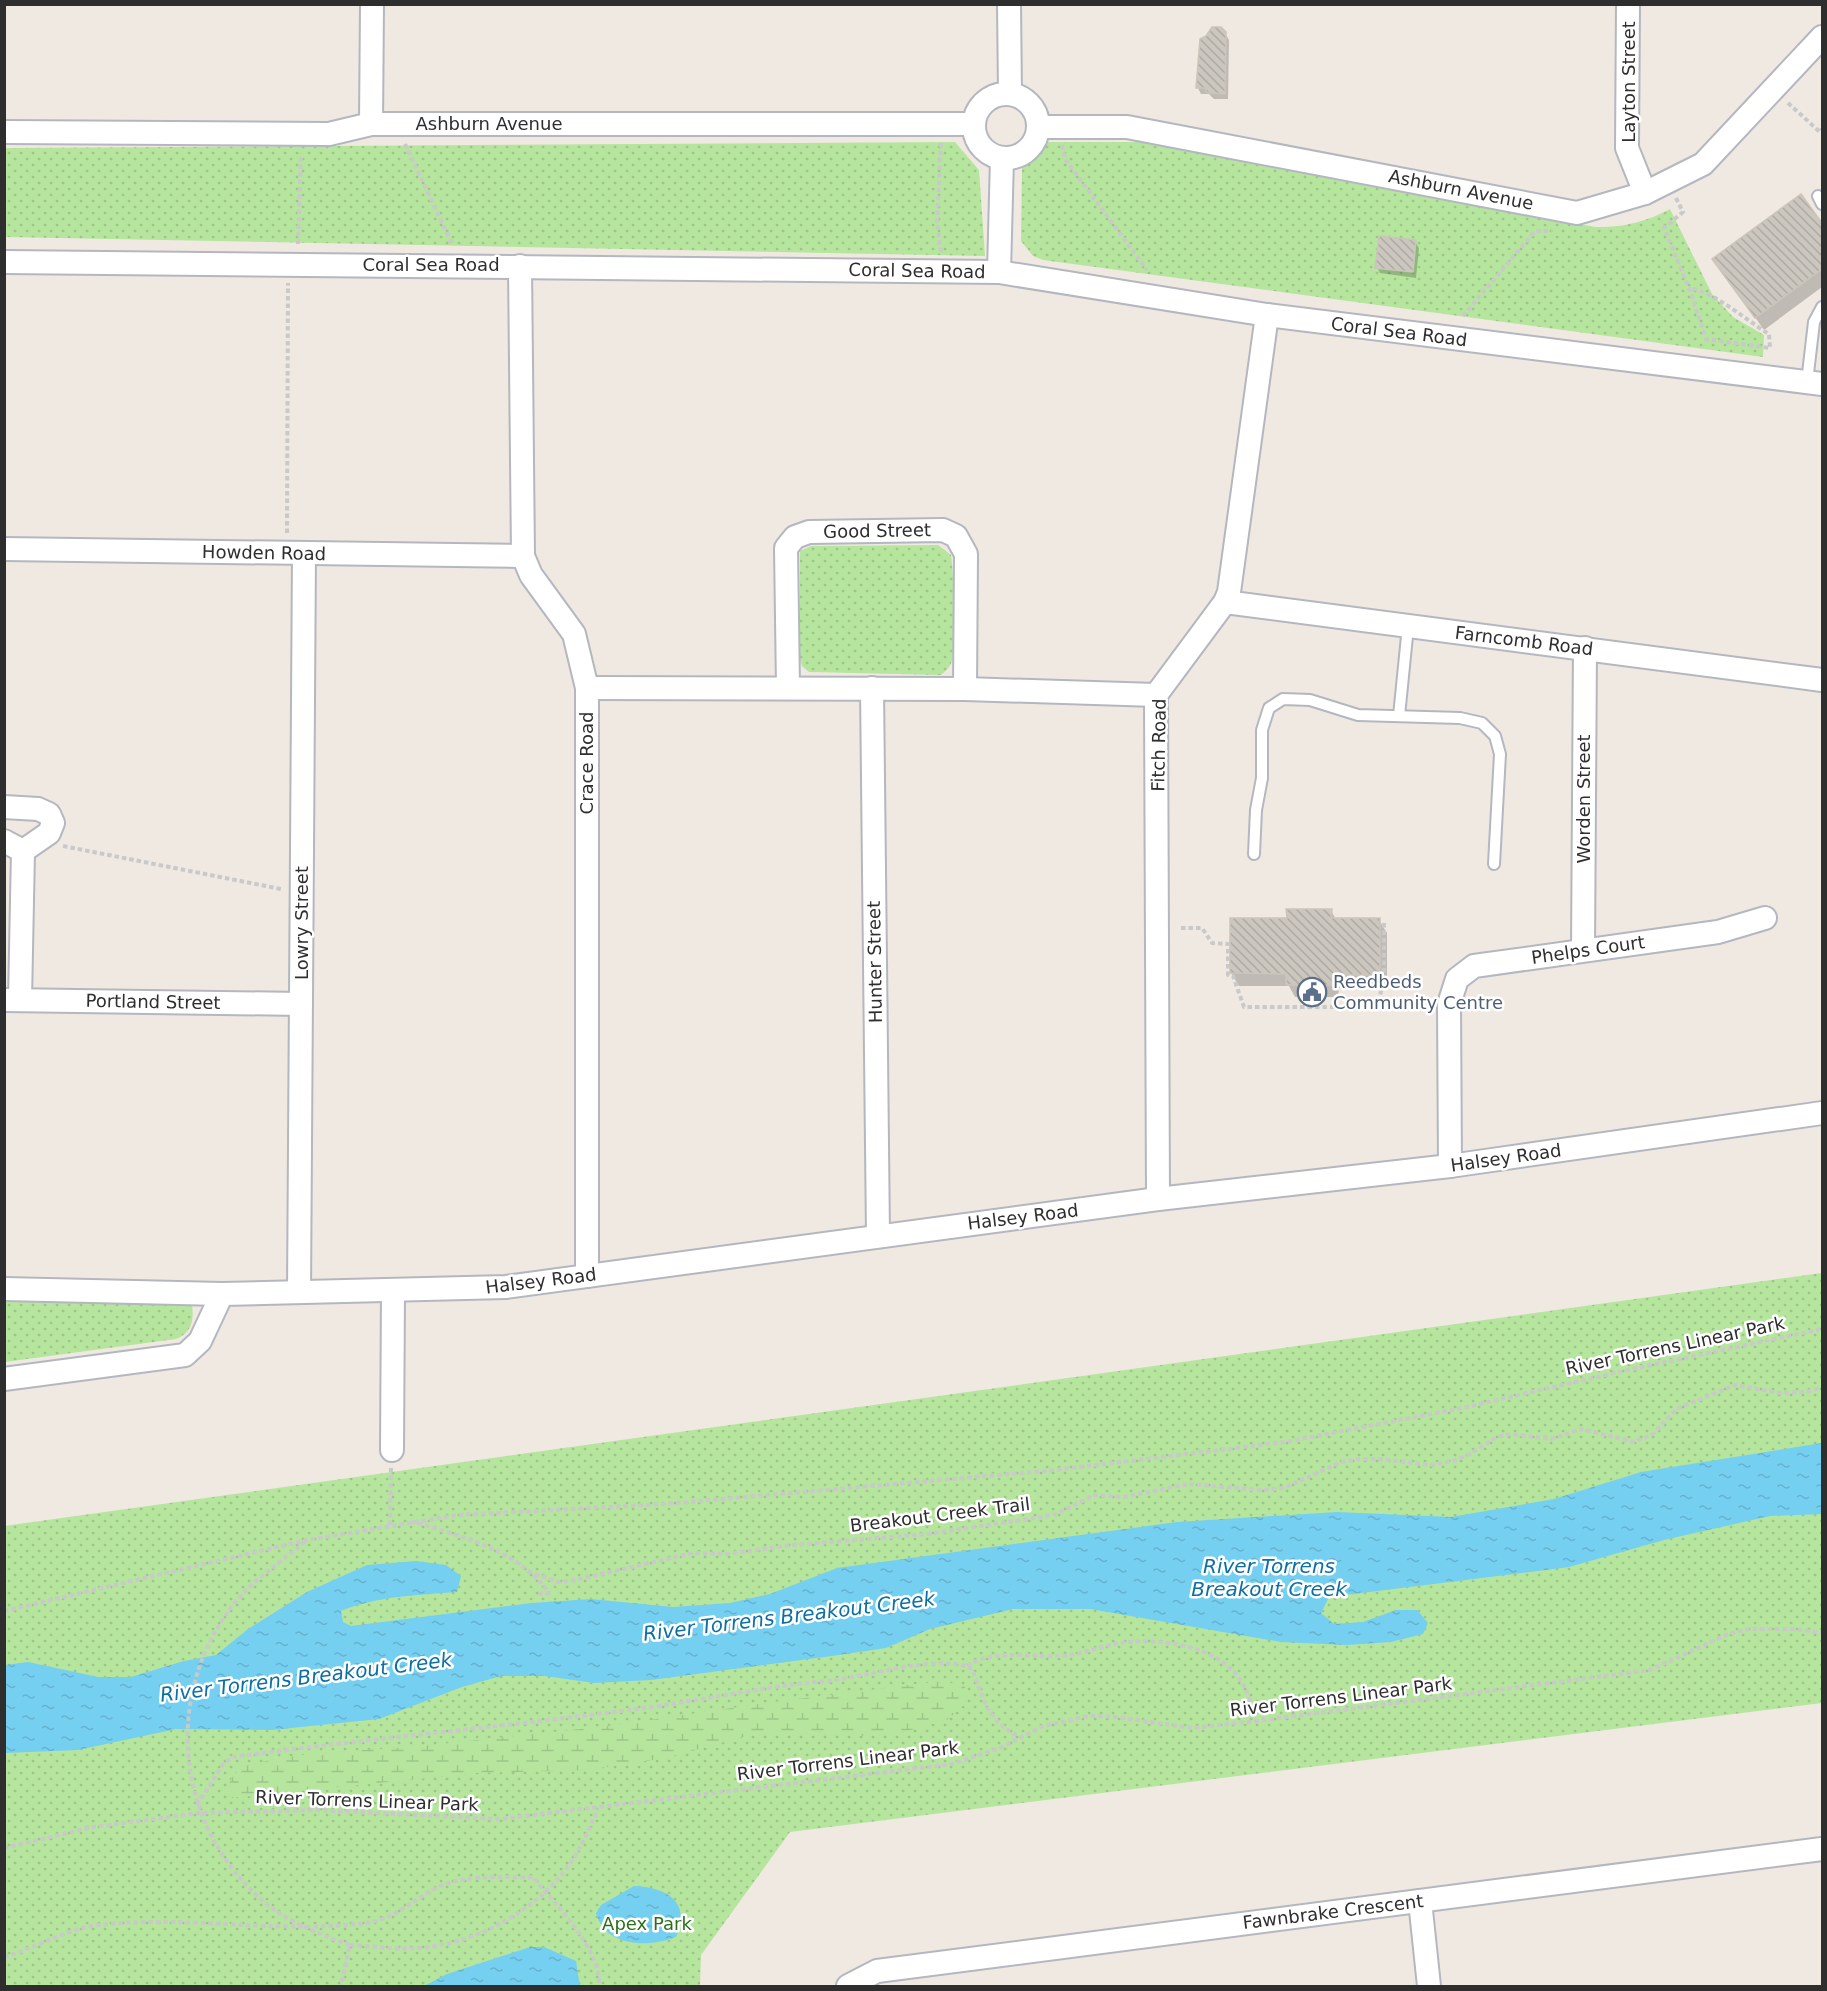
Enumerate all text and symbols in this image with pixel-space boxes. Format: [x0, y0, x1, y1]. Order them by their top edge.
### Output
street label: Layton Street [1618, 21, 1639, 143]
street label: Ashburn Avenue [415, 113, 563, 134]
street label: Ashburn Avenue [1387, 165, 1535, 214]
street label: Coral Sea Road [362, 254, 500, 275]
street label: Coral Sea Road [848, 259, 986, 282]
street label: Coral Sea Road [1330, 313, 1468, 350]
street label: Good Street [823, 519, 931, 542]
street label: Howden Road [202, 541, 326, 564]
street label: Farncomb Road [1454, 622, 1594, 659]
street label: Fitch Road [1147, 698, 1170, 792]
street label: Crace Road [576, 712, 597, 814]
street label: Worden Street [1573, 734, 1594, 864]
street label: Lowry Street [291, 866, 312, 980]
street label: Hunter Street [863, 901, 886, 1023]
street label: Phelps Court [1530, 931, 1646, 968]
place label: Reedbeds Community Centre [1333, 971, 1503, 1013]
public building icon: Reedbeds Community Centre [1296, 976, 1328, 1008]
street label: Portland Street [85, 990, 221, 1013]
street label: Halsey Road [1449, 1139, 1563, 1176]
street label: Halsey Road [966, 1199, 1080, 1234]
street label: Halsey Road [484, 1263, 598, 1298]
street label: River Torrens Linear Park [1563, 1312, 1787, 1379]
street label: Breakout Creek Trail [849, 1493, 1031, 1536]
water label: River Torrens Breakout Creek [1191, 1554, 1348, 1601]
water label: River Torrens Breakout Creek [642, 1586, 938, 1646]
water label: River Torrens Breakout Creek [159, 1647, 455, 1707]
street label: River Torrens Linear Park [1229, 1672, 1454, 1721]
street label: River Torrens Linear Park [736, 1736, 961, 1785]
street label: River Torrens Linear Park [255, 1786, 480, 1815]
street label: Fawnbrake Crescent [1241, 1890, 1424, 1933]
park label: Apex Park [602, 1913, 692, 1934]

